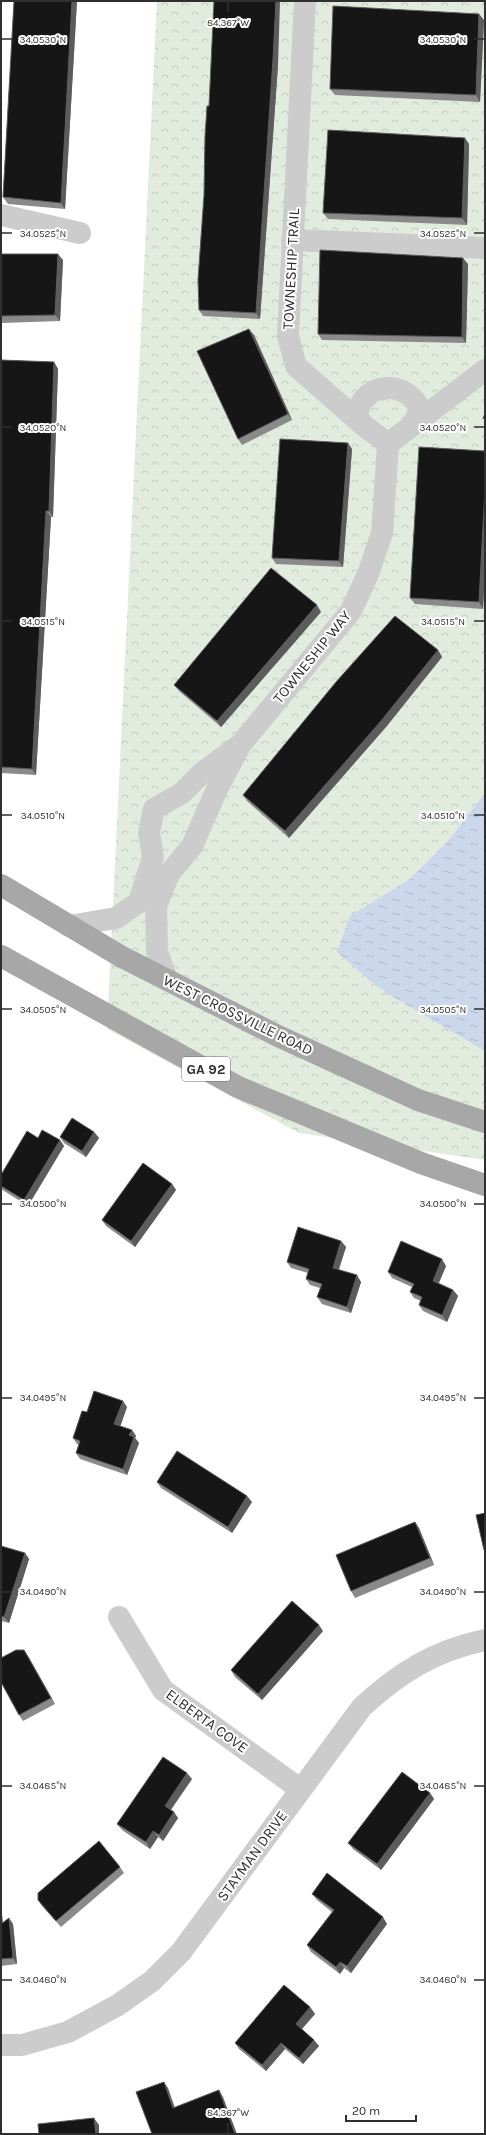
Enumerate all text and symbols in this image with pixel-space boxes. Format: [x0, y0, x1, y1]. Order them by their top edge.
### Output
text: 84.367°W [207, 17, 249, 29]
text: 34.0530°N [20, 34, 66, 46]
text: 34.0530°N [420, 34, 466, 46]
street label: TOWNESHIP TRAIL [279, 208, 303, 330]
text: 34.0525°N [20, 228, 66, 240]
text: 34.0525°N [420, 228, 466, 240]
text: 34.0520°N [20, 422, 66, 434]
text: 34.0520°N [420, 422, 466, 434]
street label: TOWNESHIP WAY [269, 607, 355, 707]
text: 34.0515°N [21, 616, 65, 628]
text: 34.0515°N [421, 616, 465, 628]
text: 34.0510°N [21, 810, 65, 822]
text: 34.0510°N [421, 810, 465, 822]
street label: WEST CROSSVILLE ROAD [160, 971, 316, 1059]
text: 34.0505°N [20, 1004, 66, 1016]
text: 34.0505°N [420, 1004, 466, 1016]
road number: GA 92 [182, 1057, 230, 1081]
text: 34.0500°N [20, 1198, 66, 1210]
text: 34.0500°N [420, 1198, 466, 1210]
text: 34.0495°N [20, 1392, 66, 1404]
text: 34.0495°N [420, 1392, 466, 1404]
text: 34.0490°N [20, 1586, 66, 1598]
text: 34.0490°N [420, 1586, 466, 1598]
street label: ELBERTA COVE [162, 1685, 252, 1757]
text: 34.0485°N [20, 1780, 66, 1792]
text: 34.0485°N [420, 1780, 466, 1792]
street label: STAYMAN DRIVE [213, 1807, 291, 1905]
text: 34.0480°N [19, 1974, 67, 1986]
text: 34.0480°N [419, 1974, 467, 1986]
scale bar [346, 2097, 416, 2123]
text: 20 m [352, 2104, 380, 2118]
text: 84.367°W [207, 2107, 249, 2119]

